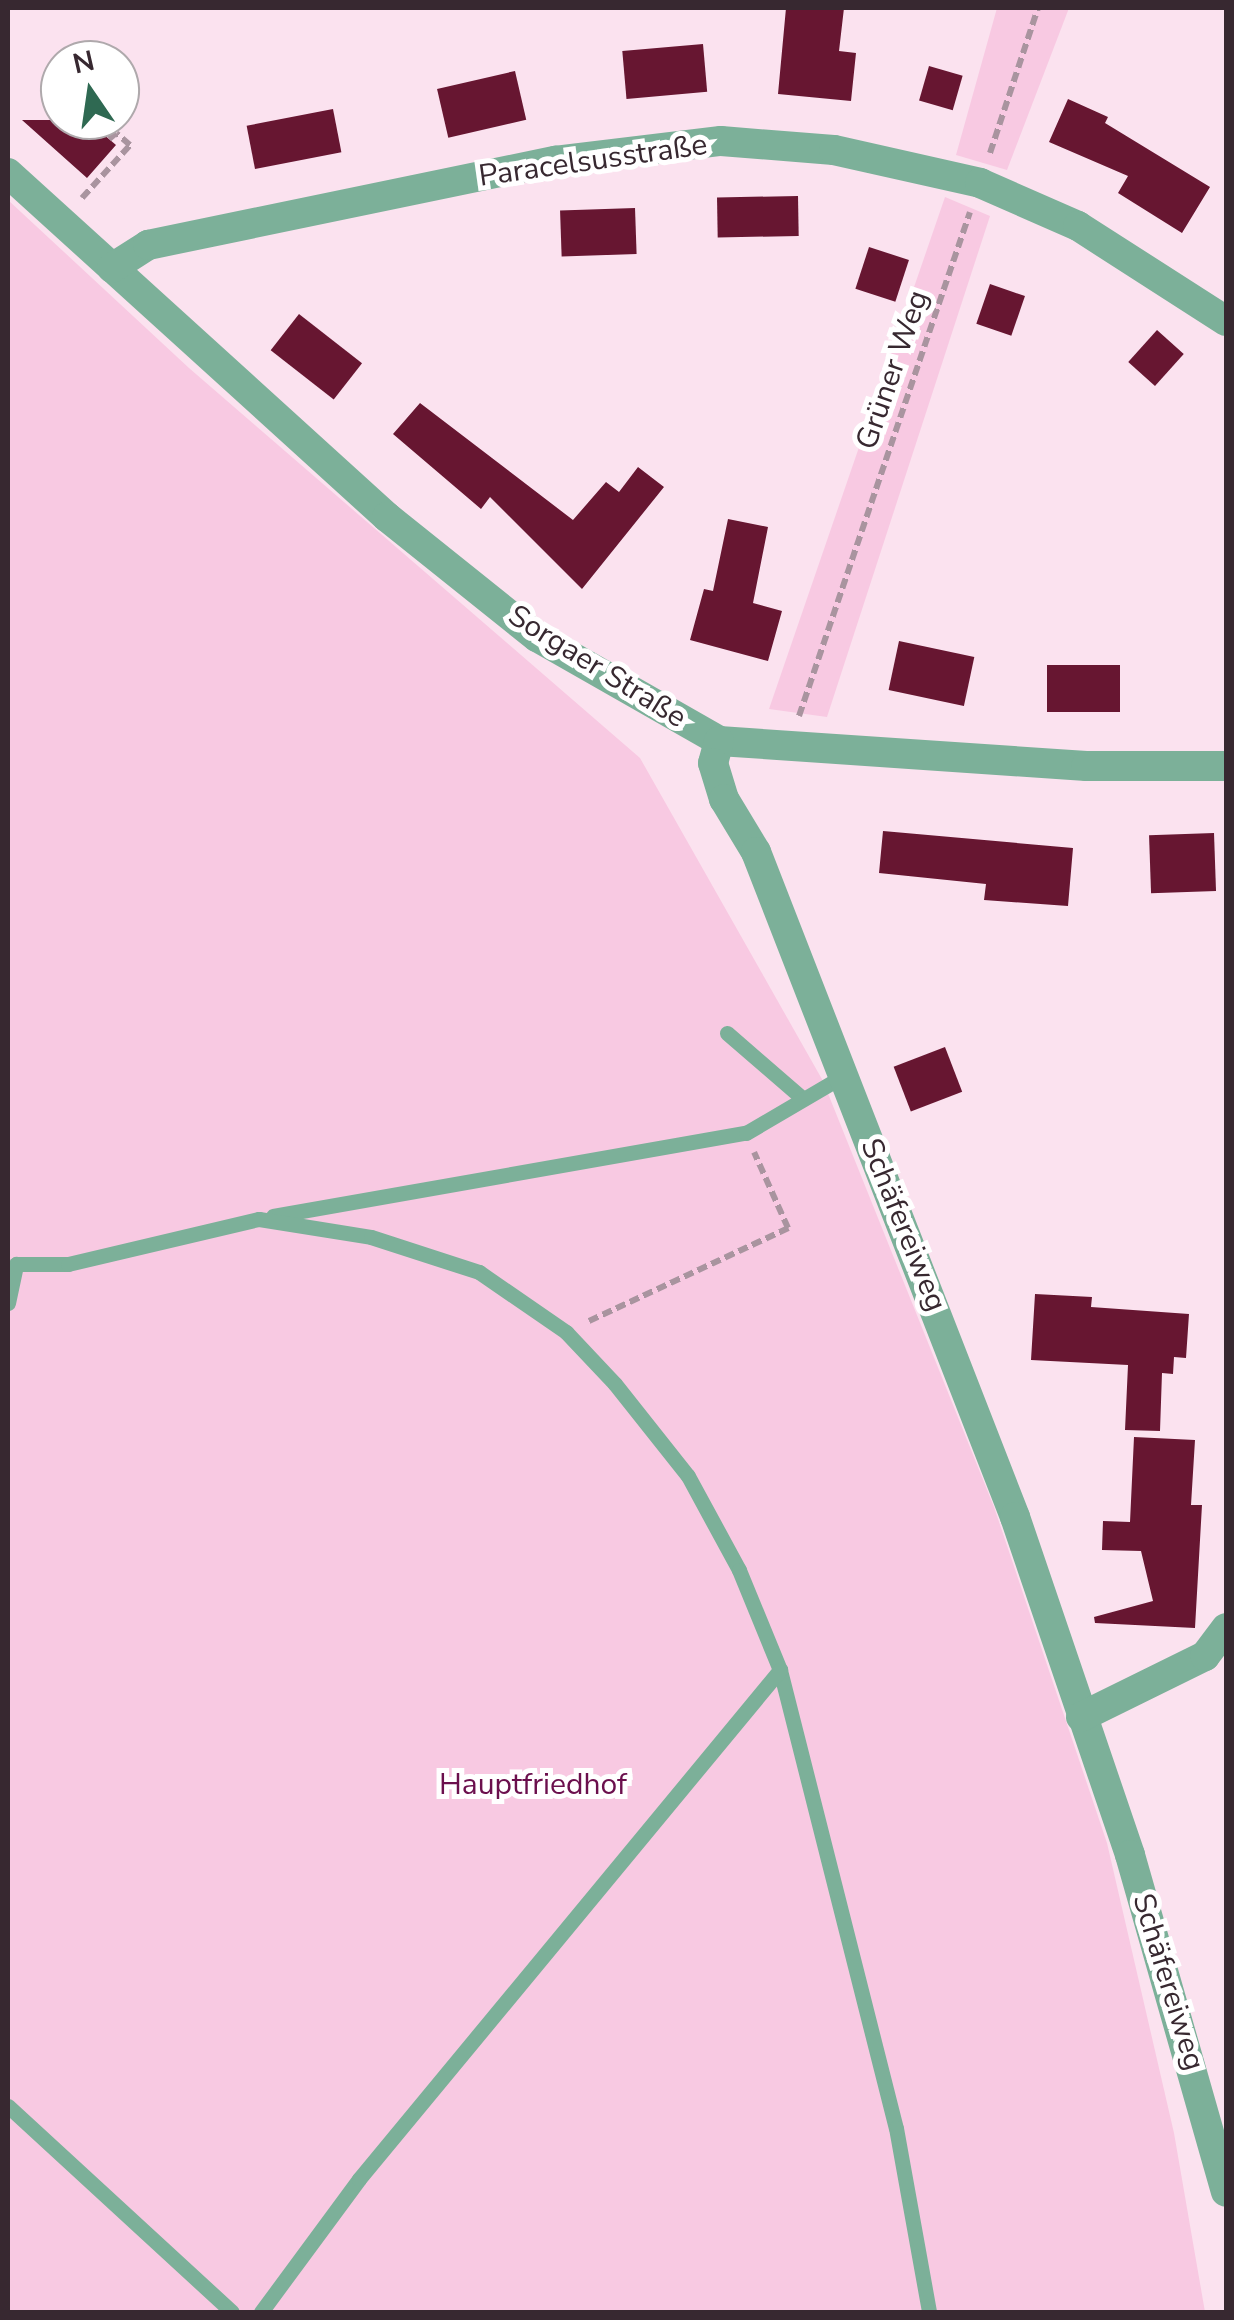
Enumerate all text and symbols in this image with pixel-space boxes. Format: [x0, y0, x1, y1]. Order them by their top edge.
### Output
north arrow [40, 40, 140, 140]
text: N [69, 42, 98, 84]
street label: Paracelsusstraße [476, 127, 710, 195]
street label: Grüner Weg [849, 286, 937, 454]
street label: Sorgaer Straße [501, 598, 693, 736]
street label: Schäfereiweg [852, 1134, 954, 1316]
park label: Hauptfriedhof [439, 1767, 627, 1803]
street label: Schäfereiweg [1124, 1889, 1212, 2075]

